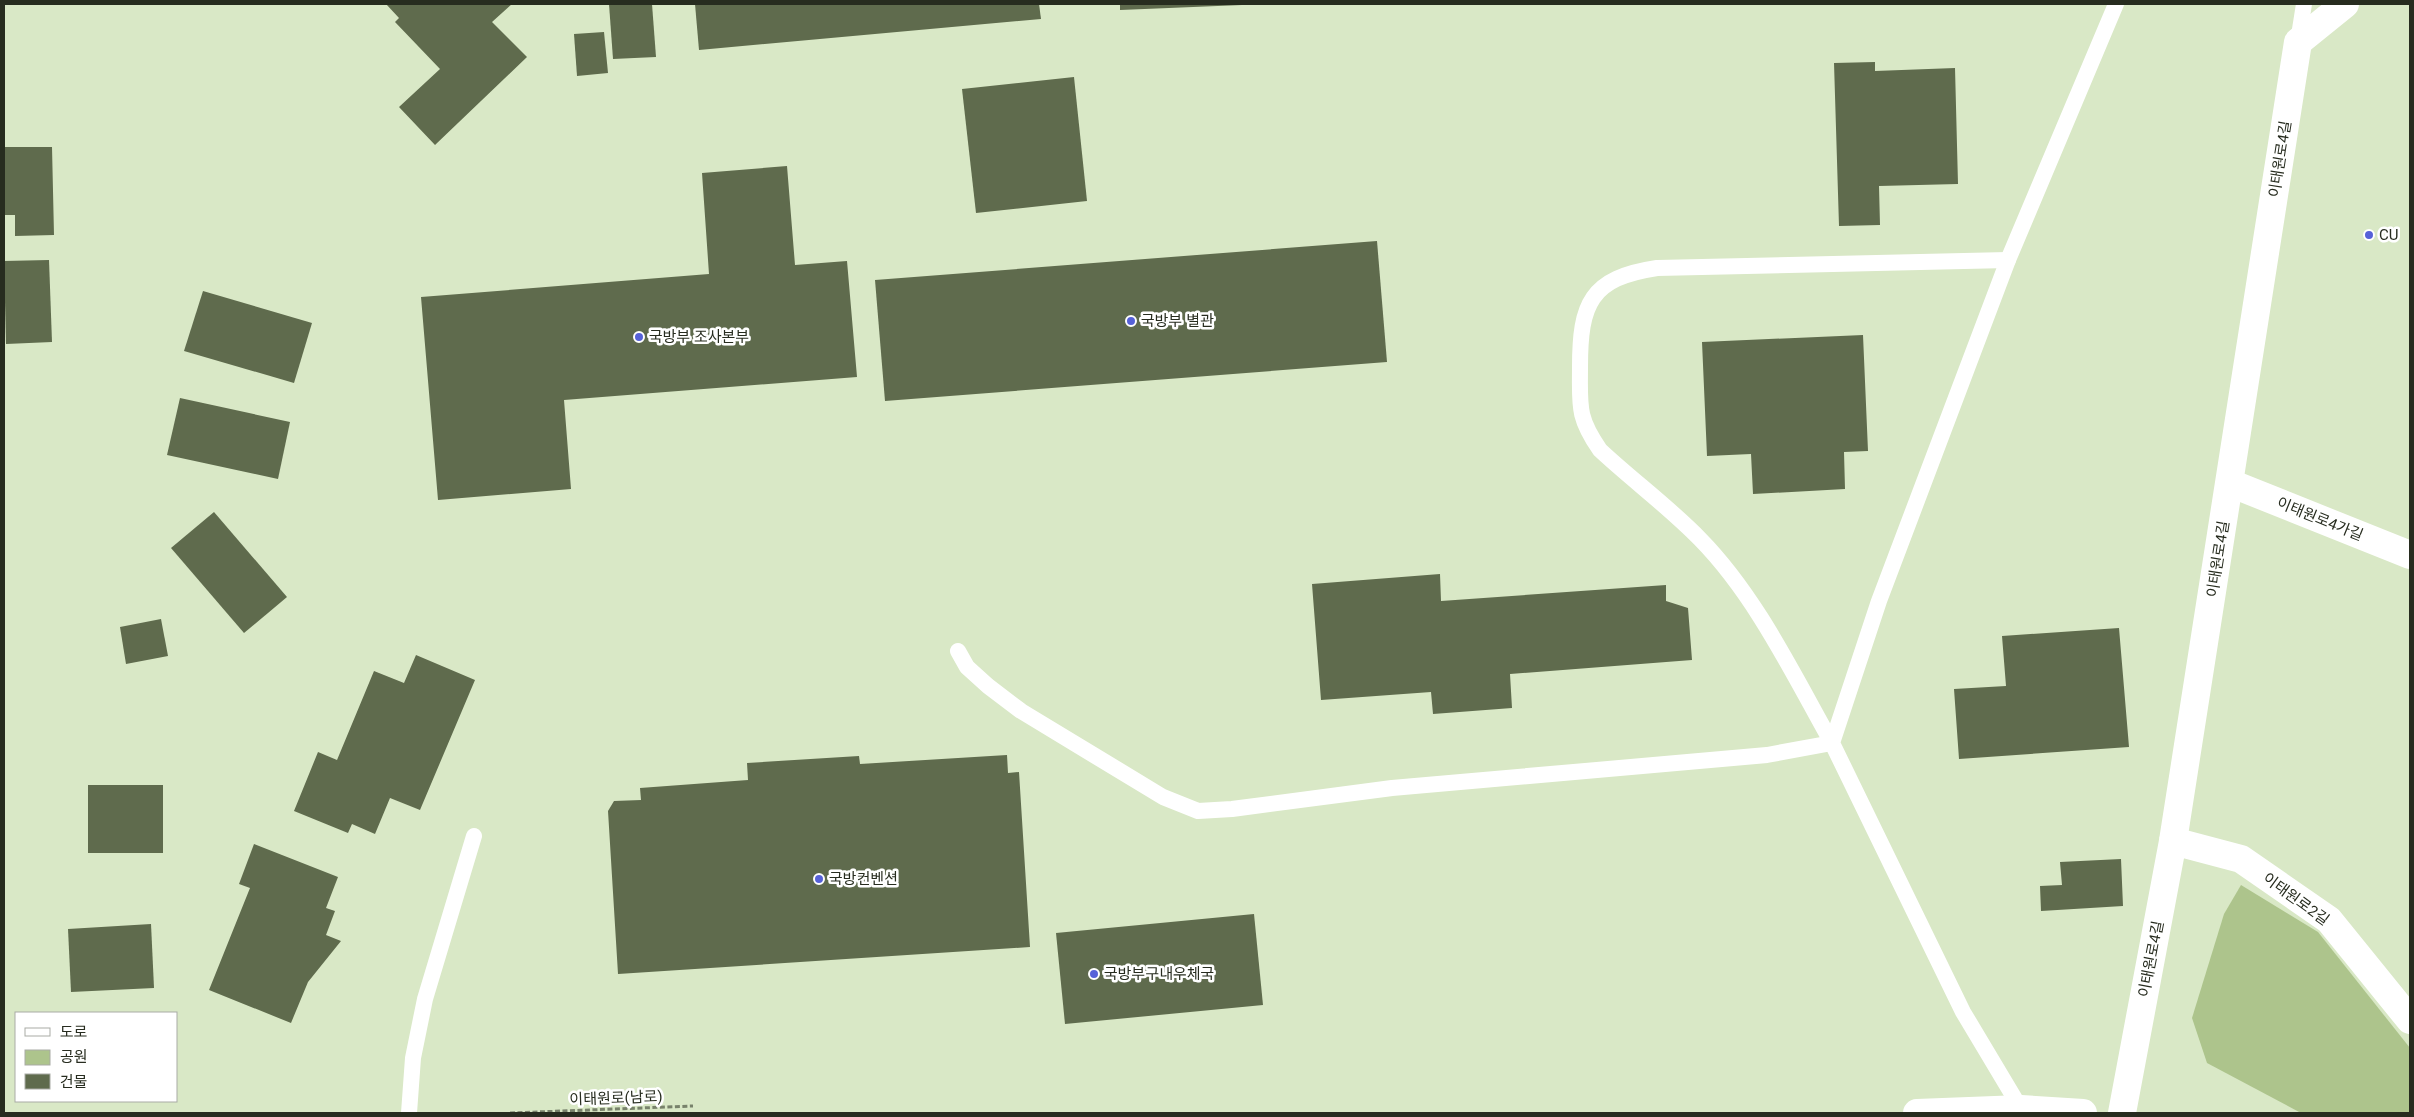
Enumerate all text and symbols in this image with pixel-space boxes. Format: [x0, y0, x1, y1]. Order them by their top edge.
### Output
street label: 이태원로4길 [2265, 119, 2295, 199]
place label: CU [2379, 226, 2399, 244]
marker: CU [2363, 229, 2375, 241]
place label: 국방부 별관 [1141, 312, 1214, 330]
marker: 국방부 별관 [1125, 315, 1137, 327]
place label: 국방부 조사본부 [649, 328, 749, 346]
marker: 국방부 조사본부 [633, 331, 645, 343]
street label: 이태원로4가길 [2274, 494, 2366, 544]
street label: 이태원로4길 [2203, 519, 2233, 599]
street label: 이태원로2길 [2259, 869, 2333, 929]
place label: 국방컨벤션 [829, 870, 898, 888]
marker: 국방컨벤션 [813, 873, 825, 885]
street label: 이태원로4길 [2135, 919, 2167, 999]
place label: 국방부구내우체국 [1104, 965, 1214, 983]
marker: 국방부구내우체국 [1088, 968, 1100, 980]
legend [15, 1012, 178, 1102]
text: 도로 [60, 1023, 88, 1041]
text: 공원 [60, 1048, 88, 1066]
text: 건물 [60, 1073, 88, 1091]
street label: 이태원로(남로) [569, 1087, 663, 1109]

